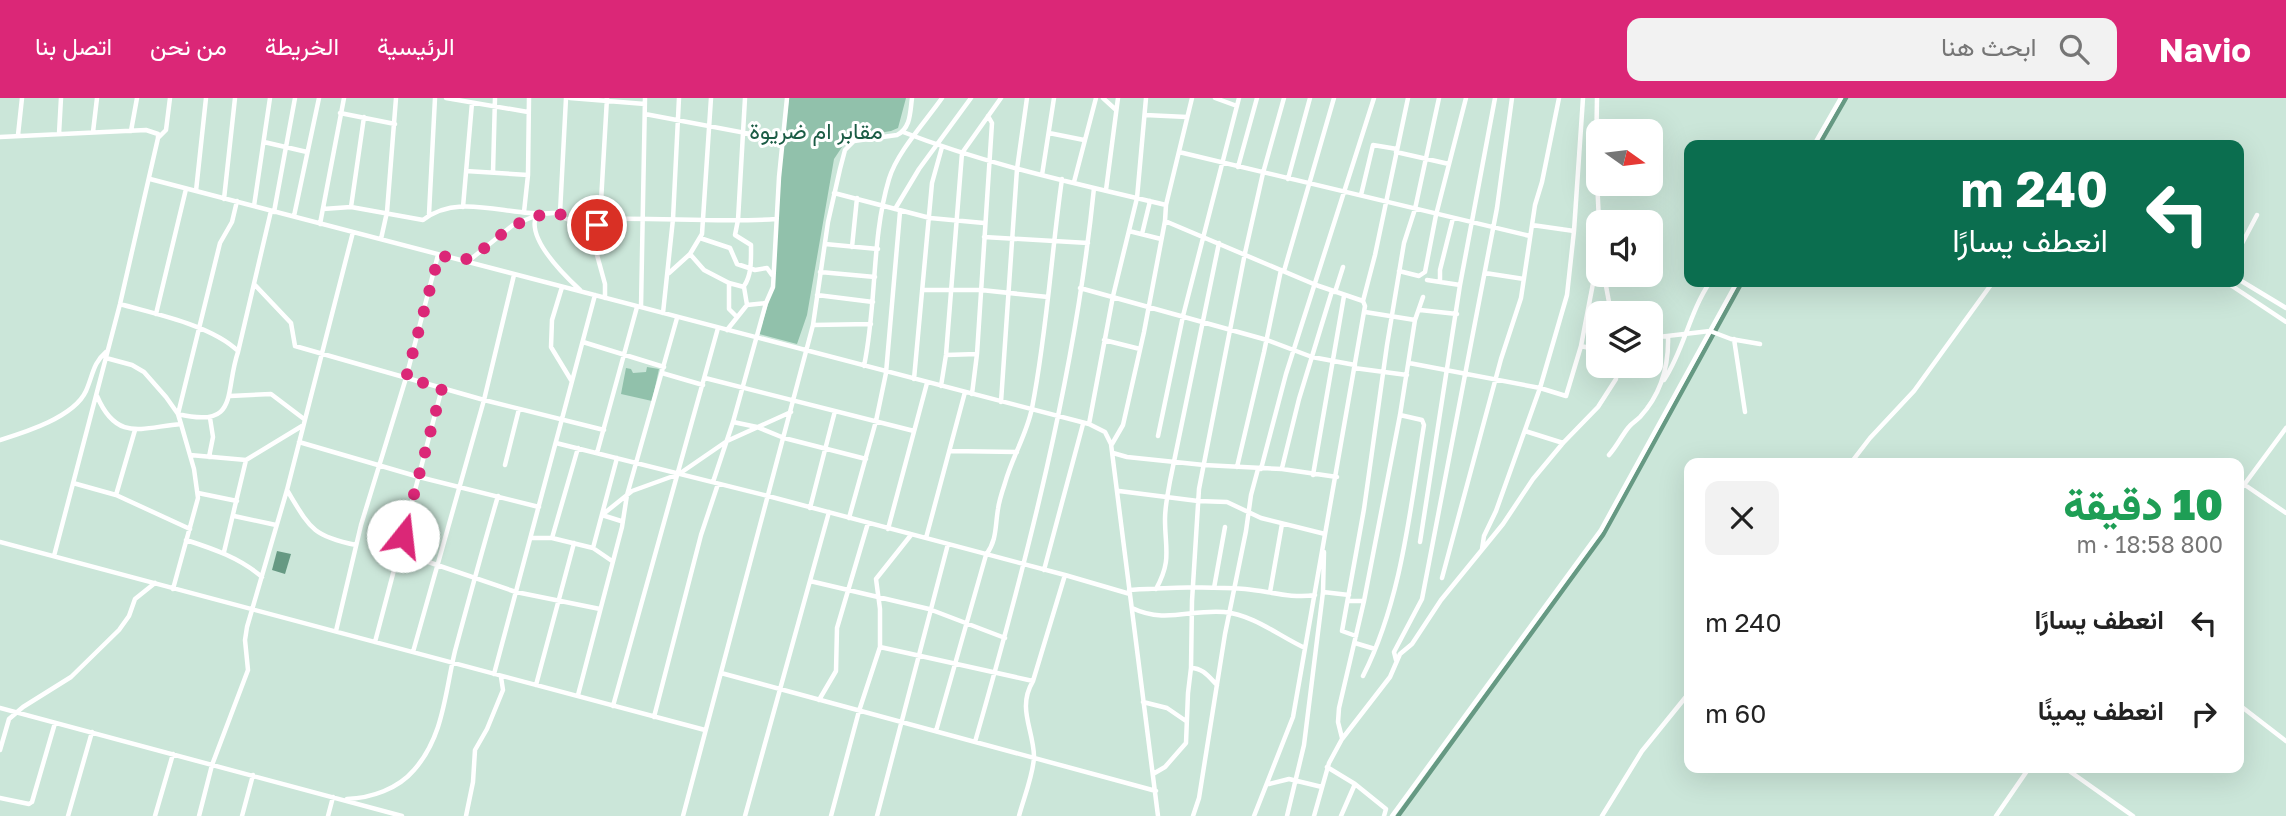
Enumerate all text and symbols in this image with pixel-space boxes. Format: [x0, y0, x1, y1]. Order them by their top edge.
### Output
search box [1627, 18, 2117, 81]
icon: search [2055, 30, 2093, 68]
text: Navio [2159, 30, 2251, 69]
text: اتصل بنا [35, 31, 112, 60]
text: من نحن [150, 31, 227, 60]
text: الخريطة [265, 31, 339, 60]
text: الرئيسية [377, 31, 455, 60]
text: ابحث هنا [1941, 31, 2037, 62]
park label: مقابر ام ضريوة [749, 116, 883, 146]
north arrow [1586, 119, 1662, 196]
map controls [1586, 119, 1663, 378]
text: 240 m [1960, 159, 2108, 218]
icon: left [2132, 168, 2223, 259]
pin [567, 195, 627, 255]
icon: arrive [578, 206, 616, 244]
button: sound [1586, 210, 1663, 287]
text: انعطف يسارًا [1952, 221, 2108, 259]
button: layers [1586, 301, 1663, 378]
text: 10 دقيقة [2063, 479, 2223, 529]
button: close [1705, 481, 1779, 555]
position arrow [366, 499, 440, 573]
text: 800 m · 18:58 [2076, 530, 2223, 558]
text: انعطف يسارًا [2034, 604, 2164, 635]
icon: left [2185, 604, 2223, 642]
text: 240 m [1705, 607, 1782, 638]
text: انعطف يمينًا [2038, 695, 2164, 726]
icon: right [2185, 695, 2223, 733]
text: 60 m [1705, 698, 1766, 729]

